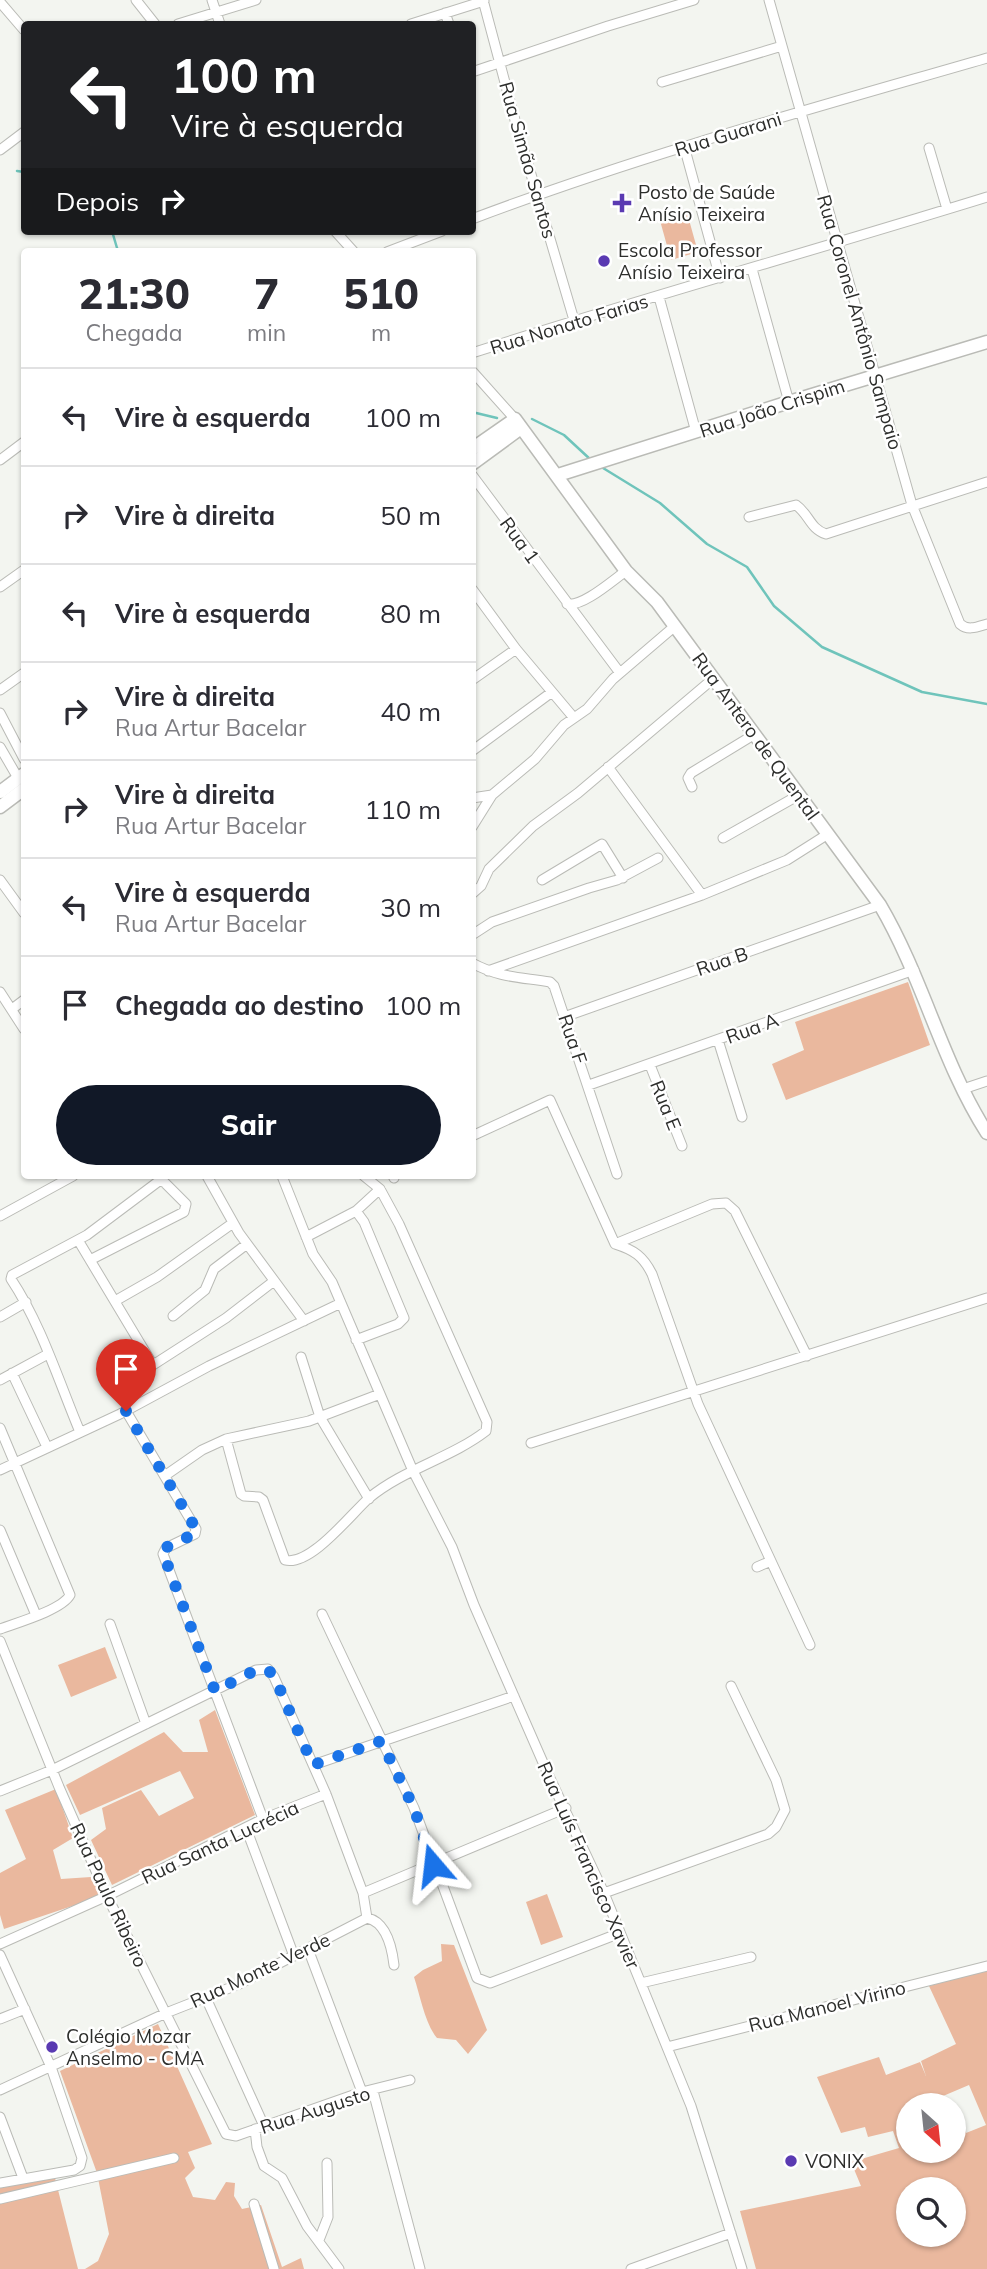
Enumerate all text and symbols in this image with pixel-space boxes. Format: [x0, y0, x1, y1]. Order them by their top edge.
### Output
text: 100 m [171, 44, 317, 105]
icon: left [56, 49, 147, 140]
street label: Rua Simão Santos [494, 79, 562, 241]
text: Vire à esquerda [171, 105, 404, 145]
street label: Rua Guarani [672, 106, 784, 162]
place label: Posto de Saúde Anísio Teixeira [638, 180, 775, 226]
icon: right [153, 182, 191, 220]
text: Depois [56, 185, 139, 218]
street label: Rua Coronel Antônio Sampaio [812, 192, 908, 452]
marker: Posto de Saúde Anísio Teixeira [612, 193, 632, 213]
place label: Escola Professor Anísio Teixeira [618, 238, 762, 284]
marker: Escola Professor Anísio Teixeira [596, 253, 612, 269]
text: 21:30 [78, 267, 190, 320]
text: 7 [254, 267, 279, 320]
text: 510 [343, 267, 419, 320]
street label: Rua Nonato Farias [487, 288, 651, 360]
text: Chegada [85, 318, 182, 347]
text: min [247, 318, 286, 347]
text: m [371, 318, 391, 347]
street label: Rua João Crispim [696, 373, 848, 443]
icon: left [56, 398, 94, 436]
text: Vire à esquerda [115, 401, 311, 434]
text: 100 m [365, 401, 441, 434]
icon: right [56, 496, 94, 534]
text: Vire à direita [115, 499, 275, 532]
text: 50 m [380, 499, 441, 532]
street label: Rua 1 [495, 512, 545, 568]
icon: left [56, 594, 94, 632]
text: Vire à esquerda [115, 597, 311, 630]
text: 80 m [380, 597, 441, 630]
street label: Rua Antero de Quental [687, 647, 825, 825]
text: Vire à direita [115, 680, 275, 713]
icon: right [56, 692, 94, 730]
text: 40 m [380, 695, 441, 728]
text: Rua Artur Bacelar [115, 713, 306, 742]
text: Vire à direita [115, 778, 275, 811]
icon: right [56, 790, 94, 828]
text: 110 m [365, 793, 441, 826]
text: Rua Artur Bacelar [115, 811, 306, 840]
text: Vire à esquerda [115, 876, 311, 909]
icon: left [56, 888, 94, 926]
text: 30 m [380, 891, 441, 924]
text: Rua Artur Bacelar [115, 909, 306, 938]
street label: Rua B [693, 941, 751, 981]
icon: arrive [56, 986, 94, 1024]
text: Chegada ao destino [115, 989, 364, 1022]
text: 100 m [385, 989, 461, 1022]
street label: Rua A [722, 1007, 782, 1049]
street label: Rua F [553, 1011, 593, 1067]
street label: Rua E [645, 1077, 687, 1133]
button: Sair [56, 1085, 441, 1165]
pin [96, 1339, 156, 1411]
icon: arrive [107, 1350, 145, 1388]
street label: Rua Luís Francisco Xavier [532, 1758, 646, 1972]
street label: Rua Santa Lucrécia [138, 1795, 302, 1889]
street label: Rua Paulo Ribeiro [65, 1819, 153, 1971]
position arrow [396, 1828, 470, 1902]
street label: Rua Monte Verde [186, 1927, 334, 2013]
street label: Rua Manoel Virino [746, 1975, 908, 2037]
place label: Colégio Mozar Anselmo - CMA [66, 2024, 204, 2070]
marker: Colégio Mozar Anselmo - CMA [44, 2039, 60, 2055]
street label: Rua Augusto [257, 2081, 373, 2139]
north arrow [896, 2093, 966, 2163]
map controls [896, 2093, 966, 2247]
place label: VONIX [805, 2149, 865, 2173]
marker: VONIX [783, 2153, 799, 2169]
button: search [896, 2177, 966, 2247]

